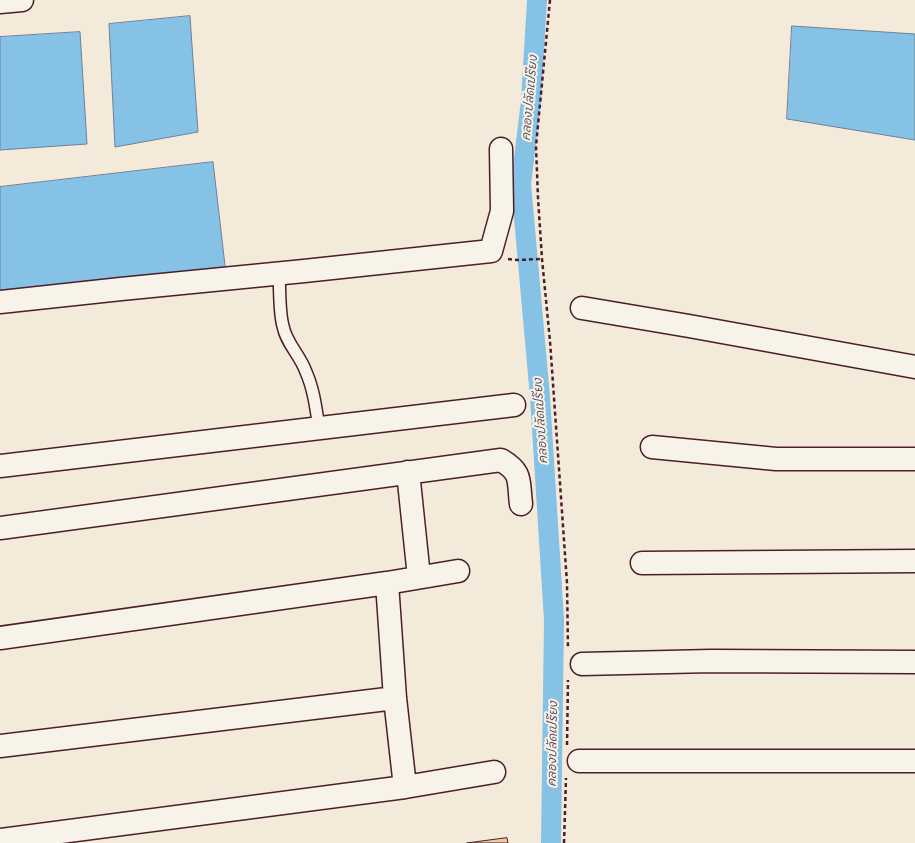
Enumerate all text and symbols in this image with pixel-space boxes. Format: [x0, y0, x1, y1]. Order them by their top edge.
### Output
water label: คลองปลัดเปรียง [519, 55, 541, 141]
water label: คลองปลัดเปรียง [531, 378, 551, 464]
water label: คลองปลัดเปรียง [545, 701, 561, 787]

